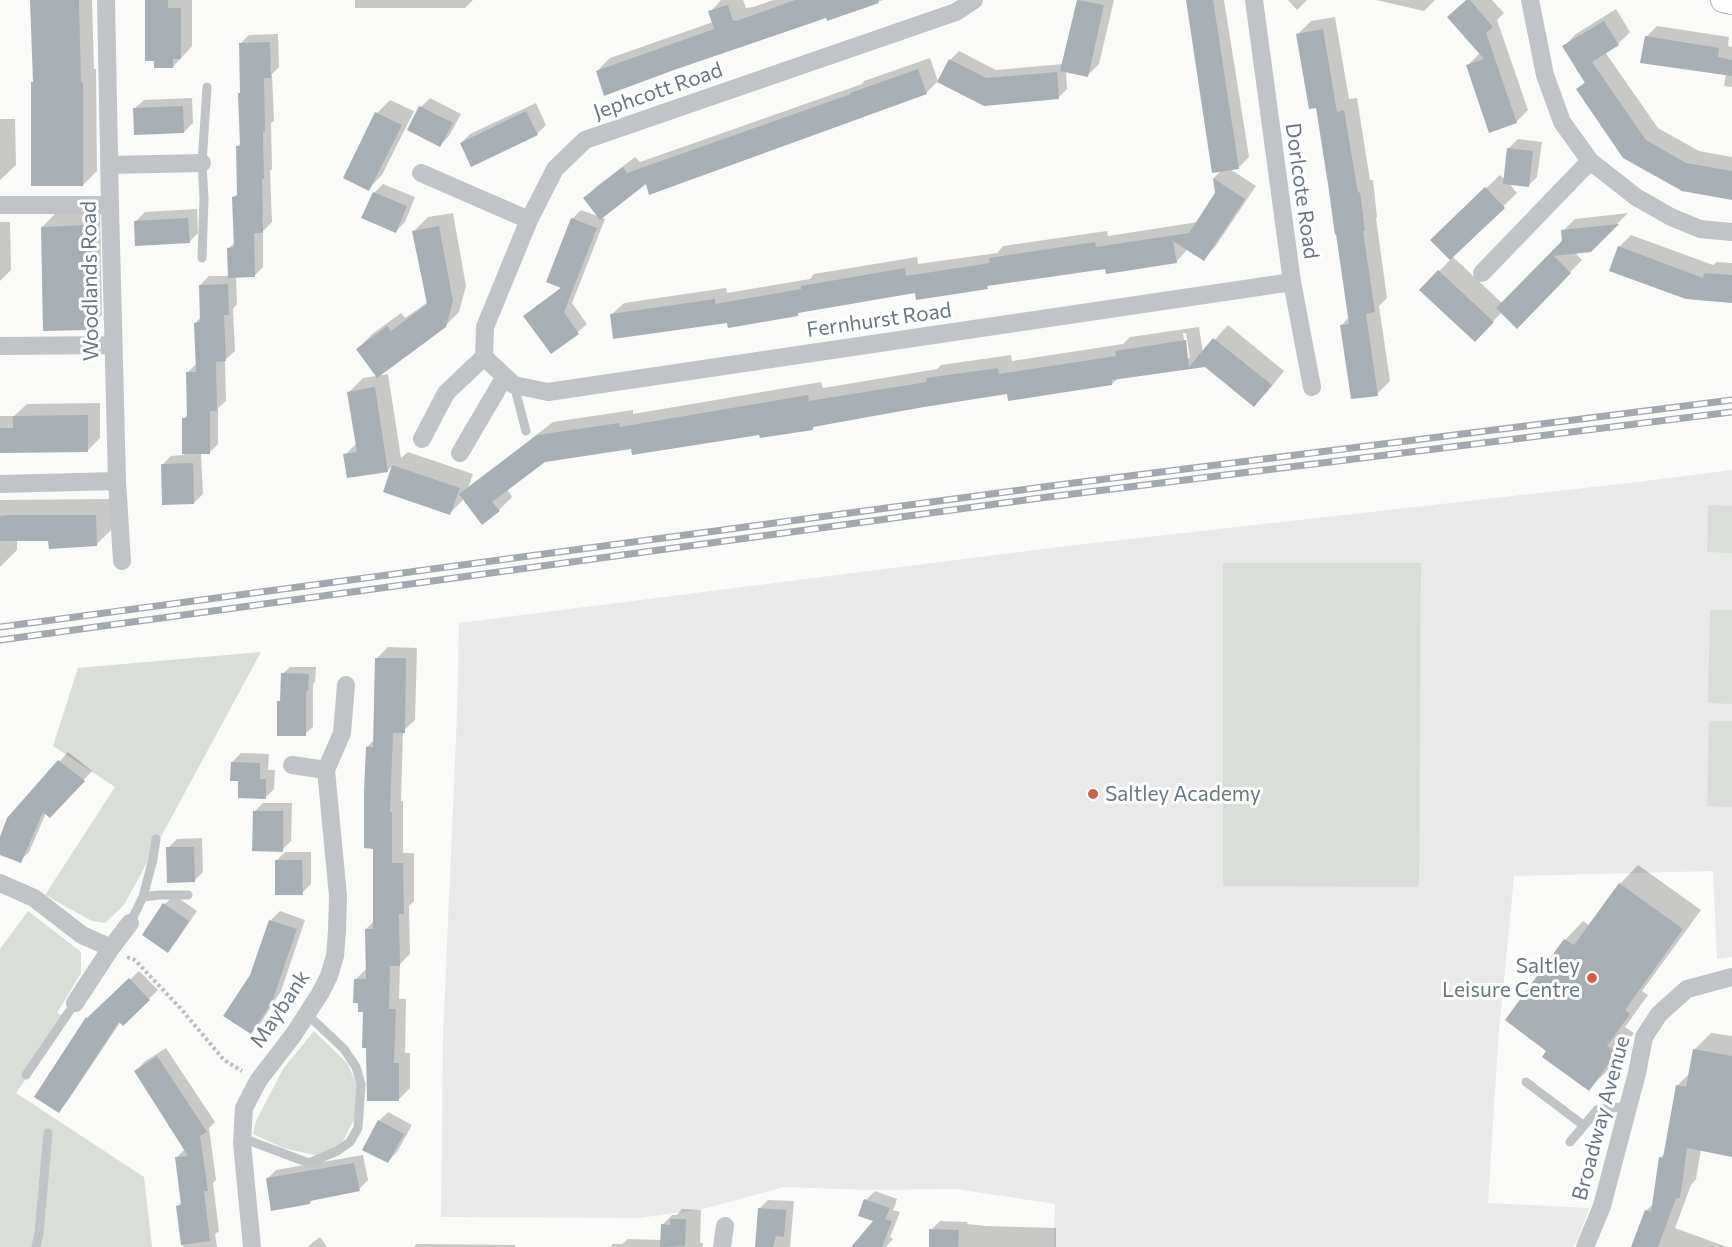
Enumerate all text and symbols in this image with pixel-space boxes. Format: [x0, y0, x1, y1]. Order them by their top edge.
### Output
street label: Jephcott Road [590, 57, 726, 125]
street label: Dorlcote Road [1280, 121, 1324, 261]
street label: Woodlands Road [76, 201, 104, 361]
street label: Fernhurst Road [805, 297, 953, 343]
place label: Saltley Academy [1105, 781, 1261, 807]
marker: Saltley Academy [1086, 787, 1100, 801]
place label: Saltley Leisure Centre [1442, 953, 1580, 1003]
street label: Maybank [245, 965, 315, 1053]
marker: Saltley Leisure Centre [1585, 971, 1599, 985]
street label: Broadway Avenue [1567, 1033, 1635, 1203]

